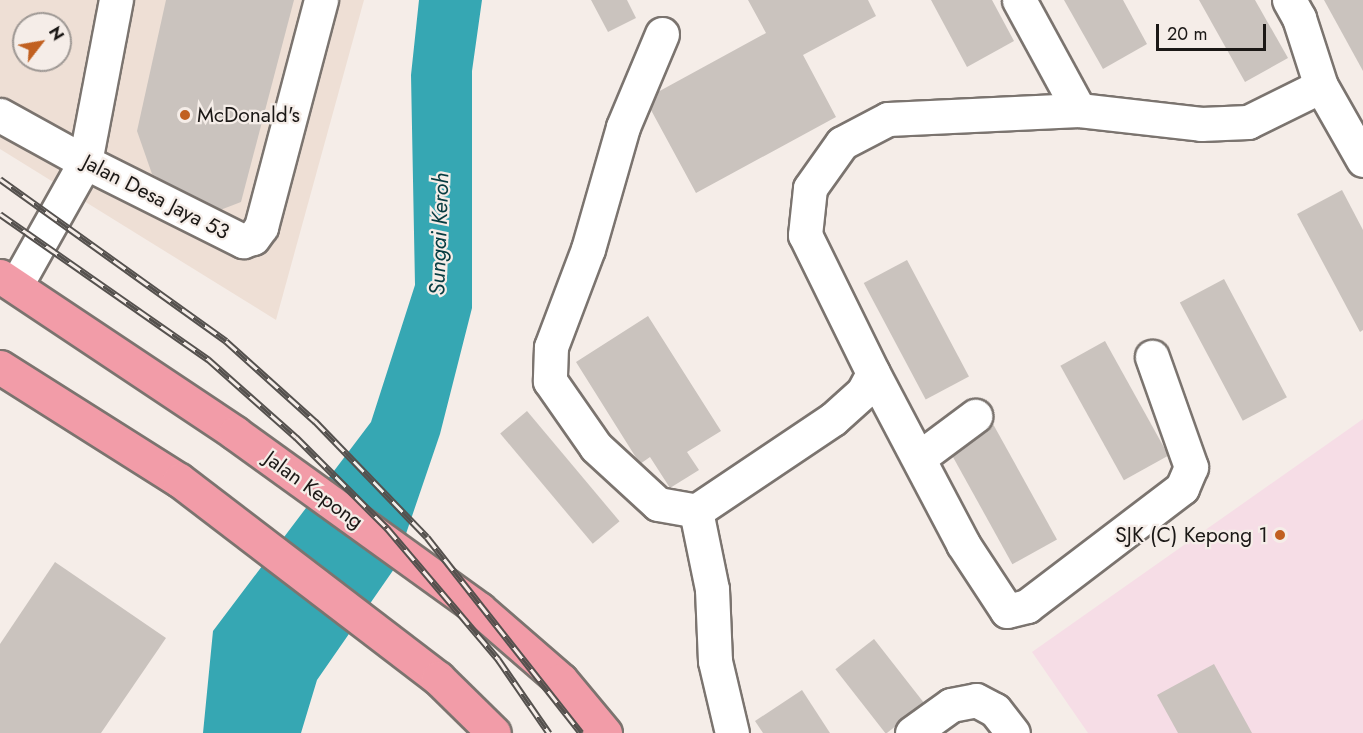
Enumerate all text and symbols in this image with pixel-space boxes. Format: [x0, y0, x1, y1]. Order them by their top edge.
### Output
north arrow [12, 12, 72, 72]
scale bar [1159, 12, 1268, 50]
text: 20 m [1167, 21, 1207, 47]
text: N [43, 22, 69, 45]
place label: McDonald's [197, 102, 300, 128]
marker: McDonald's [178, 108, 192, 122]
street label: Jalan Desa Jaya 53 [78, 149, 234, 245]
water label: Sungai Keroh [424, 172, 454, 296]
street label: Jalan Kepong [260, 446, 368, 534]
place label: SJK (C) Kepong 1 [1115, 522, 1268, 548]
marker: SJK (C) Kepong 1 [1273, 528, 1287, 542]

